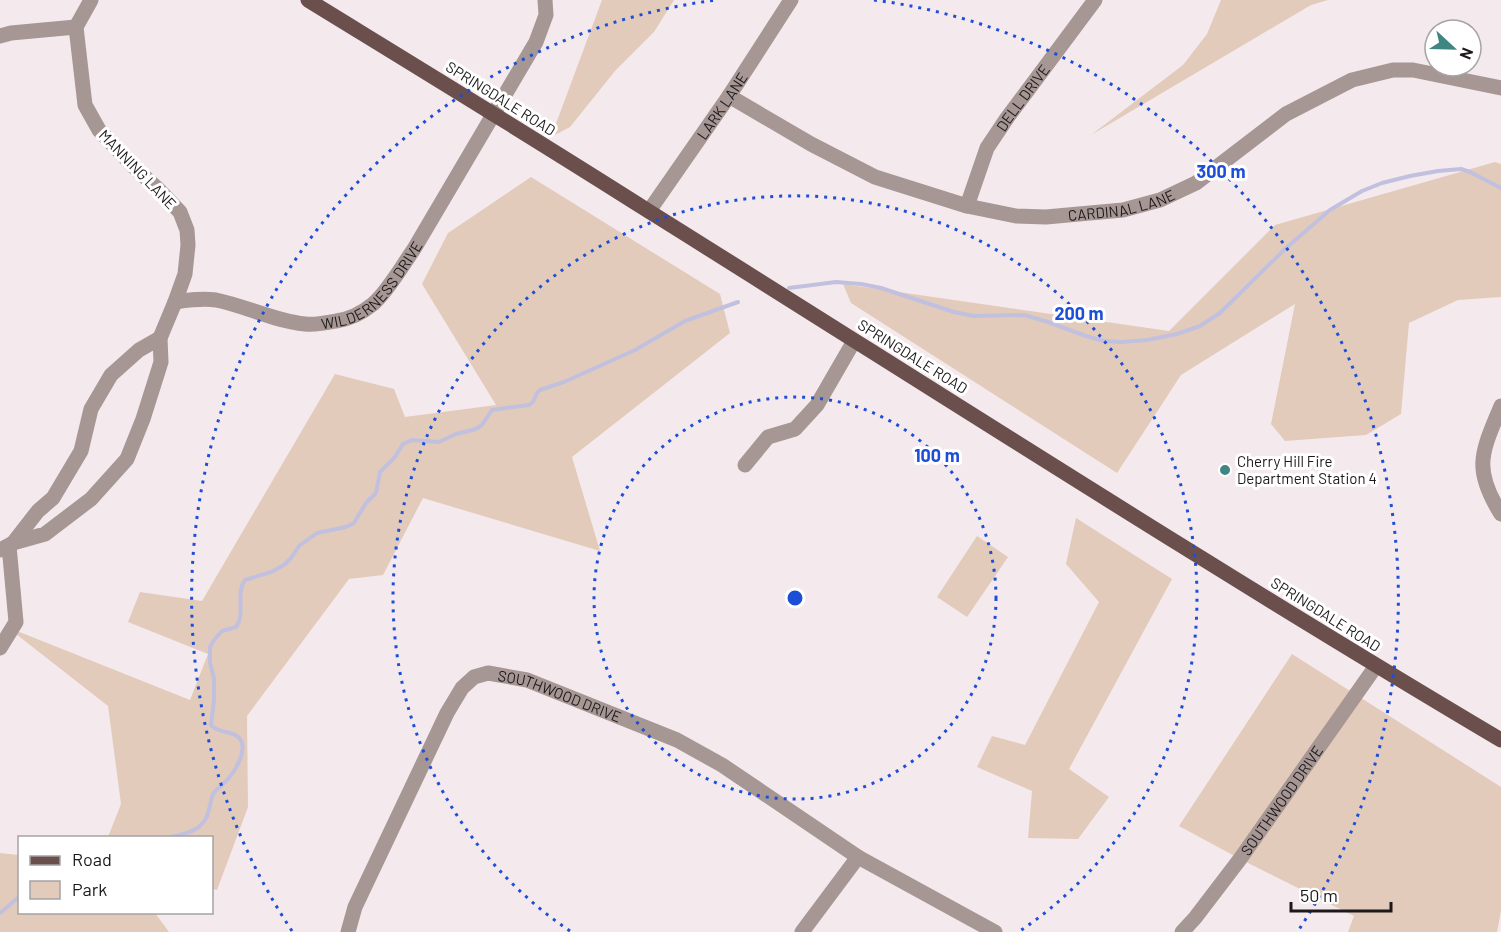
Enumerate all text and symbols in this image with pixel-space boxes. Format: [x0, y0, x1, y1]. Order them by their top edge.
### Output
north arrow [1423, 18, 1483, 78]
text: N [1457, 45, 1478, 62]
street label: SPRINGDALE ROAD [443, 57, 559, 139]
street label: DELL DRIVE [992, 61, 1053, 134]
street label: LARK LANE [693, 69, 751, 143]
street label: MANNING LANE [96, 126, 180, 212]
text: 300 m [1197, 160, 1245, 182]
street label: CARDINAL LANE [1067, 185, 1178, 224]
street label: WILDERNESS DRIVE [320, 238, 426, 333]
text: 200 m [1054, 302, 1104, 324]
street label: SPRINGDALE ROAD [855, 315, 971, 397]
text: 100 m [914, 444, 960, 466]
place label: Cherry Hill Fire Department Station 4 [1237, 452, 1377, 487]
marker: Cherry Hill Fire Department Station 4 [1218, 463, 1232, 477]
street label: SPRINGDALE ROAD [1268, 573, 1384, 655]
centre of rings [785, 588, 805, 608]
street label: SOUTHWOOD DRIVE [497, 666, 624, 726]
street label: SOUTHWOOD DRIVE [1236, 742, 1326, 859]
legend [18, 836, 213, 914]
text: Road [72, 848, 112, 870]
scale bar [1291, 875, 1392, 913]
text: Park [72, 878, 107, 900]
text: 50 m [1300, 884, 1338, 906]

